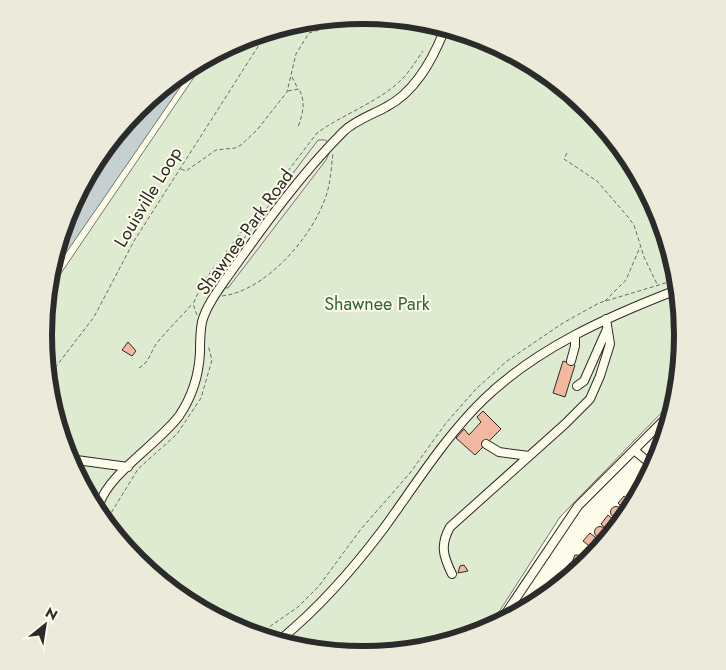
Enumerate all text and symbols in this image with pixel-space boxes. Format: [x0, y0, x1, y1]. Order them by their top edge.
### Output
street label: Louisville Loop [108, 142, 188, 252]
street label: Shawnee Park Road [190, 164, 300, 300]
park label: Shawnee Park [324, 291, 430, 317]
north arrow [20, 600, 70, 650]
text: N [42, 602, 61, 625]

